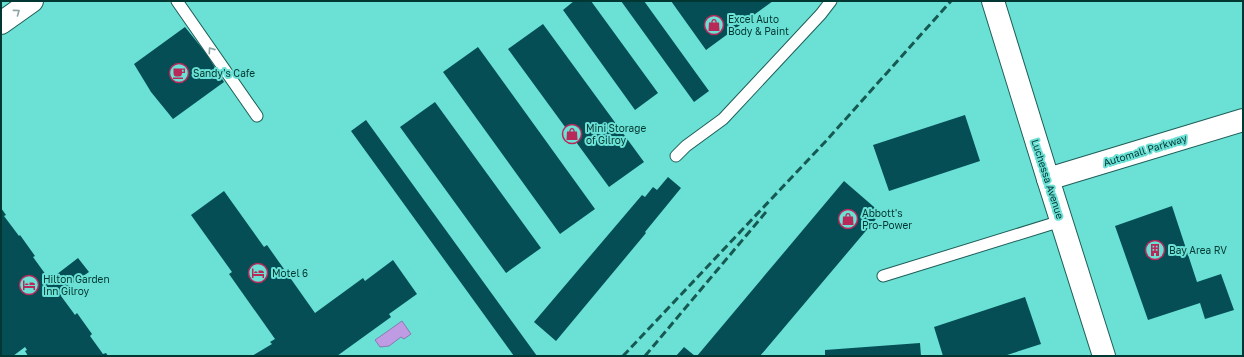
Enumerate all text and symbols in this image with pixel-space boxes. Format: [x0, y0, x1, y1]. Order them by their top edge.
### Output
one-way arrow [12, 10, 19, 17]
place label: Excel Auto Body & Paint [728, 13, 789, 37]
shop icon: Excel Auto Body & Paint [703, 14, 725, 36]
one-way arrow [208, 47, 216, 54]
cafe icon: Sandy's Cafe [168, 62, 190, 84]
place label: Sandy's Cafe [193, 67, 255, 79]
place label: Mini Storage of Gilroy [586, 122, 646, 146]
shop icon: Mini Storage of Gilroy [561, 123, 583, 145]
street label: Automall Parkway [1102, 131, 1189, 168]
street label: Luchessa Avenue [1029, 138, 1067, 221]
place label: Abbott's Pro-Power [862, 207, 912, 231]
shop icon: Abbott's Pro-Power [837, 208, 859, 230]
building icon: Bay Area RV [1144, 239, 1166, 261]
place label: Bay Area RV [1169, 244, 1227, 256]
hotel icon: Motel 6 [247, 262, 269, 284]
place label: Motel 6 [272, 267, 308, 279]
place label: Hilton Garden Inn Gilroy [43, 273, 110, 297]
hotel icon: Hilton Garden Inn Gilroy [18, 274, 40, 296]

